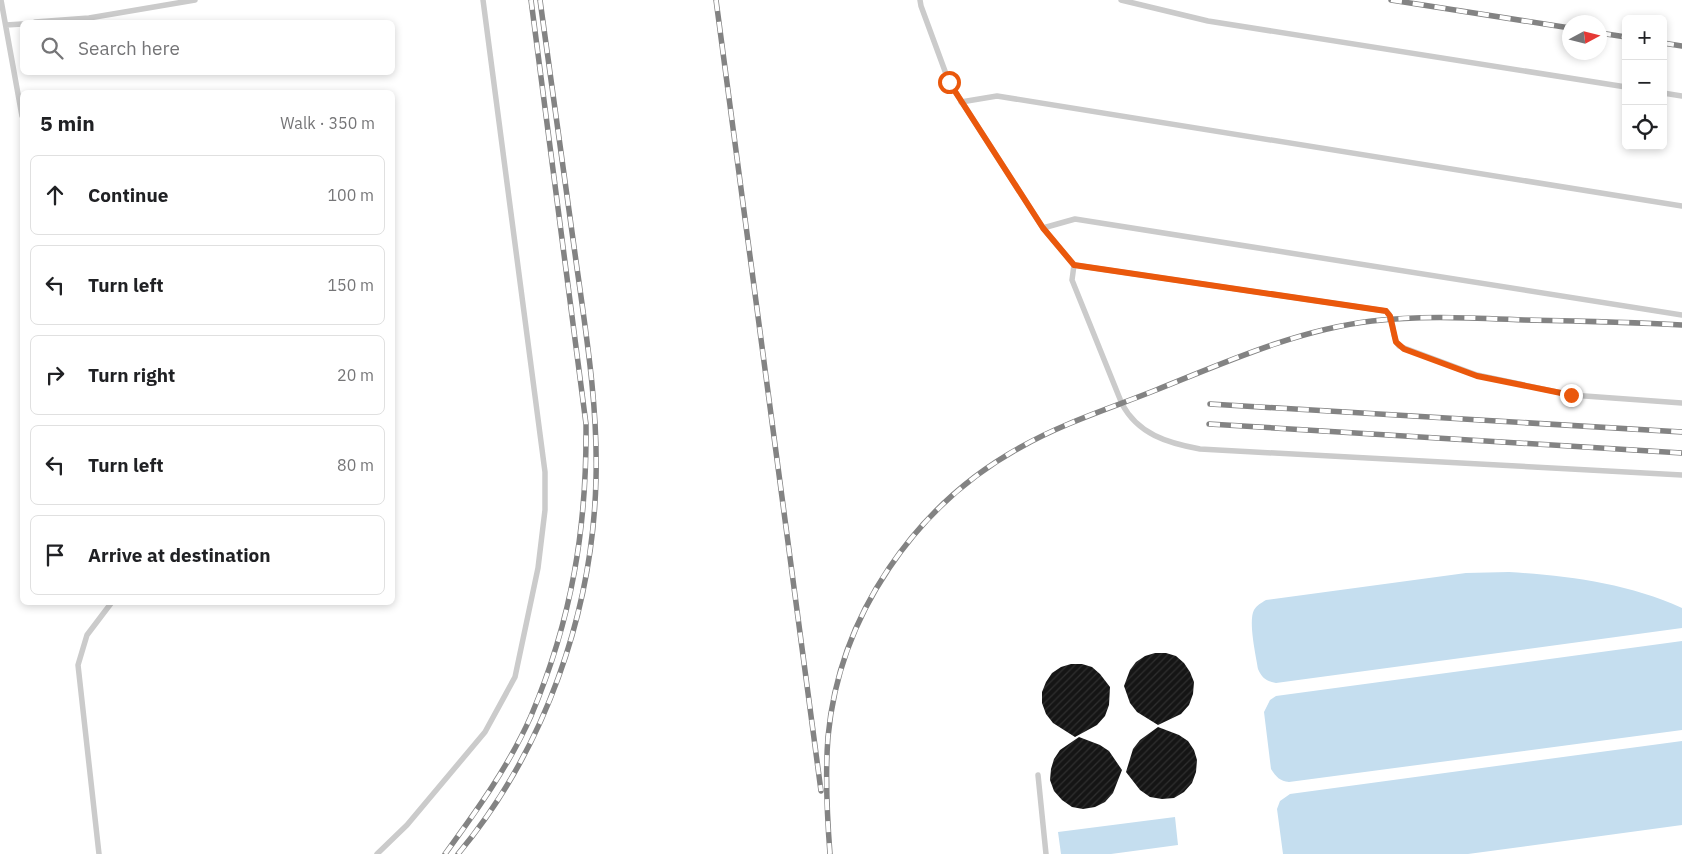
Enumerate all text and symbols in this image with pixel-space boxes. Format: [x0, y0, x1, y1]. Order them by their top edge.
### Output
north arrow [1562, 15, 1607, 60]
map controls [1622, 15, 1667, 150]
button: + [1622, 15, 1667, 60]
search box [20, 20, 395, 75]
icon: search [38, 34, 66, 62]
text: Search here [78, 36, 180, 60]
button: − [1622, 60, 1667, 105]
route start [938, 71, 961, 94]
button: locate [1622, 105, 1667, 150]
text: 5 min [40, 109, 95, 137]
text: Walk · 350 m [280, 113, 375, 133]
icon: ahead [41, 181, 69, 209]
text: Continue [88, 183, 168, 207]
text: 100 m [327, 185, 374, 205]
icon: left [41, 271, 69, 299]
text: Turn left [88, 273, 164, 297]
text: 150 m [327, 275, 374, 295]
icon: right [41, 361, 69, 389]
text: Turn right [88, 363, 175, 387]
text: 20 m [337, 365, 374, 385]
route end [1560, 384, 1583, 407]
icon: left [41, 451, 69, 479]
text: Turn left [88, 453, 164, 477]
text: 80 m [337, 455, 374, 475]
icon: arrive [41, 541, 69, 569]
text: Arrive at destination [88, 543, 271, 567]

